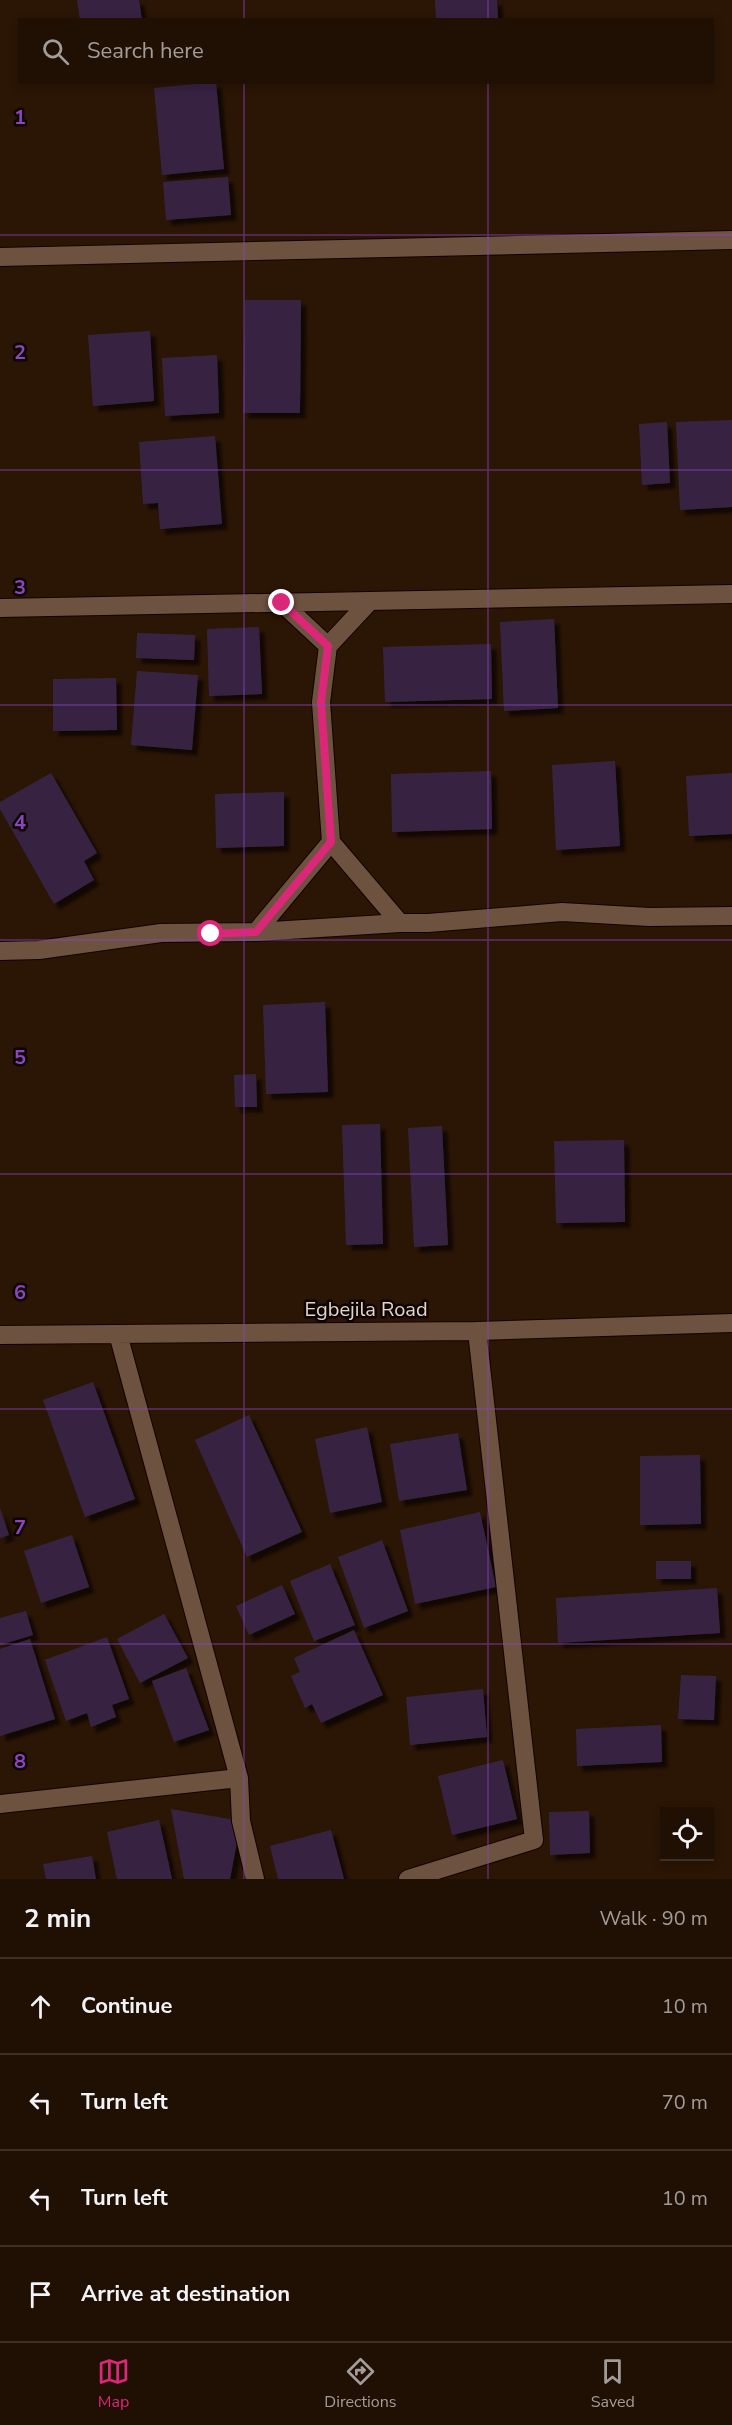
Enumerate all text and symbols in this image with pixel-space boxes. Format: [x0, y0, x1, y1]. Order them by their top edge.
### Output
search box [18, 18, 714, 84]
icon: search [39, 35, 72, 68]
text: Search here [87, 36, 204, 66]
text: 1 [14, 104, 26, 131]
text: 2 [14, 339, 26, 366]
text: 3 [14, 574, 26, 601]
route end [268, 589, 294, 615]
text: 4 [14, 809, 26, 836]
route start [197, 920, 223, 946]
text: 5 [14, 1044, 26, 1071]
text: 6 [14, 1279, 26, 1306]
street label: Egbejila Road [304, 1296, 428, 1323]
text: 7 [14, 1514, 26, 1541]
text: 8 [14, 1748, 26, 1775]
map controls [660, 1807, 714, 1861]
button: locate [660, 1807, 714, 1861]
text: 2 min [24, 1901, 91, 1936]
text: Walk · 90 m [600, 1905, 708, 1932]
icon: ahead [24, 1990, 57, 2023]
text: Continue [81, 1991, 172, 2021]
text: 10 m [662, 1993, 708, 2020]
icon: left [24, 2086, 57, 2119]
text: Turn left [81, 2087, 168, 2117]
text: 70 m [662, 2089, 708, 2116]
icon: left [24, 2182, 57, 2215]
text: Turn left [81, 2183, 168, 2213]
text: 10 m [662, 2185, 708, 2212]
icon: arrive [24, 2278, 57, 2311]
text: Arrive at destination [81, 2279, 290, 2309]
tab: Map [97, 2355, 130, 2413]
tab: Directions [324, 2355, 396, 2413]
tab: Saved [591, 2355, 635, 2413]

